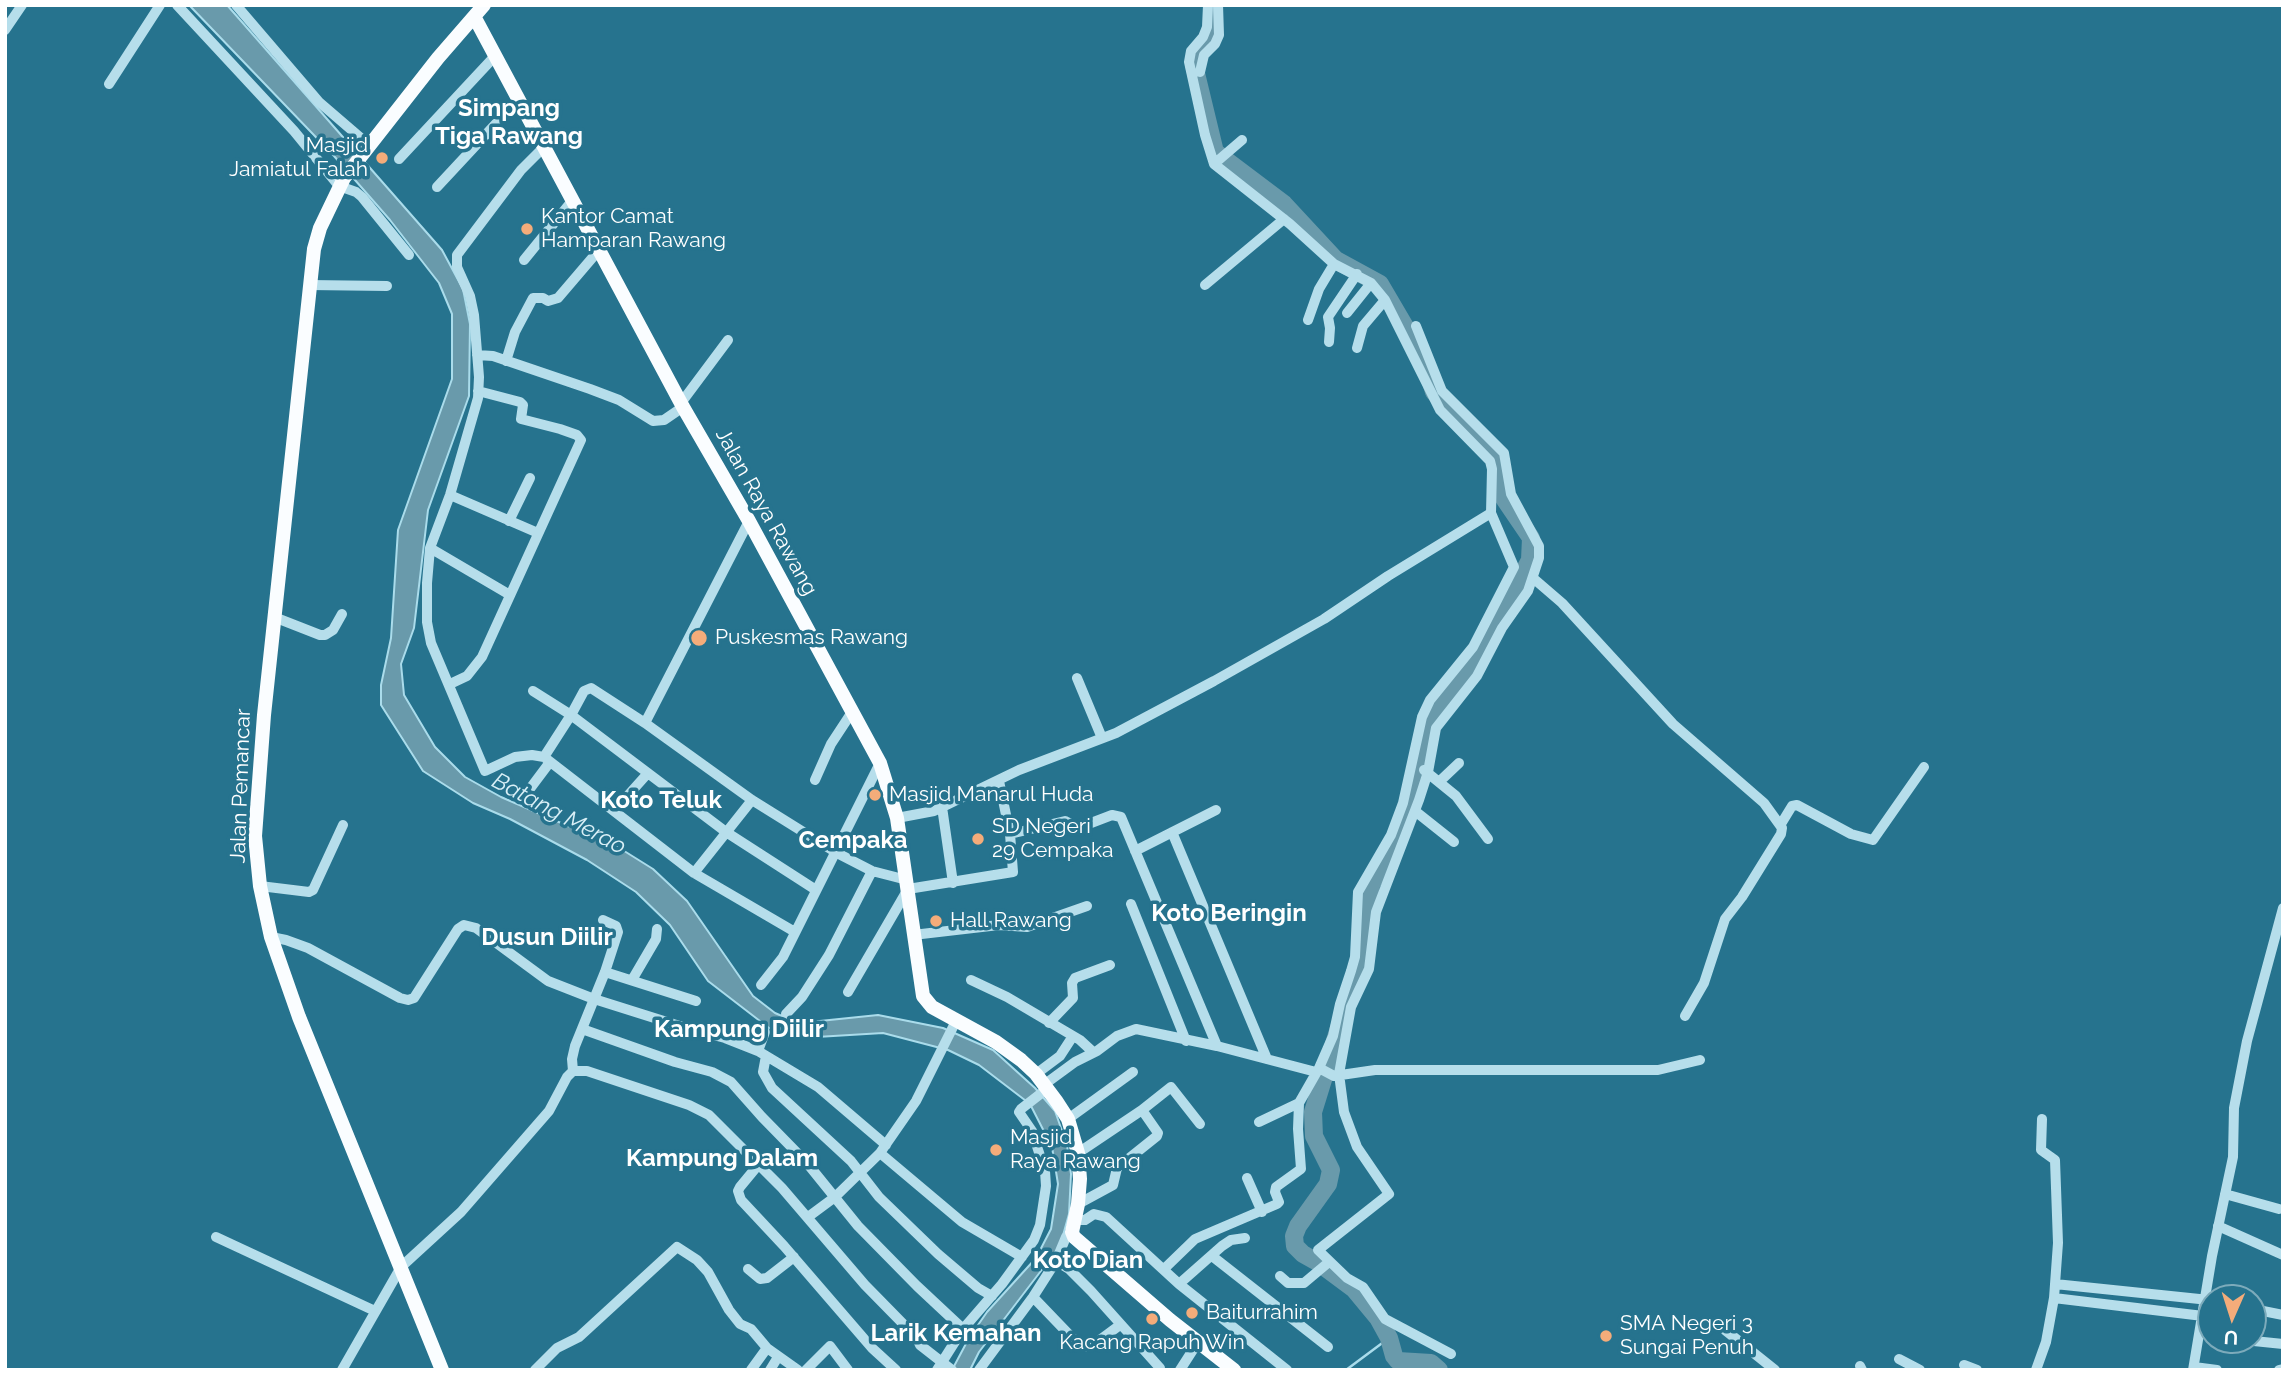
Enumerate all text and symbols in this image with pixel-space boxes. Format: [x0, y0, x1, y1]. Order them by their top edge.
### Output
district label: Simpang Tiga Rawang [435, 95, 583, 151]
place label: Masjid Jamiatul Falah [229, 133, 368, 183]
marker: Masjid Jamiatul Falah [374, 150, 390, 166]
place label: Kantor Camat Hamparan Rawang [541, 204, 726, 254]
marker: Kantor Camat Hamparan Rawang [519, 221, 535, 237]
street label: Jalan Raya Rawang [710, 424, 822, 600]
place label: Puskesmas Rawang [715, 625, 908, 651]
marker: Puskesmas Rawang [689, 628, 709, 648]
street label: Jalan Pemancar [226, 708, 256, 864]
water label: Batang Merao [487, 767, 631, 861]
place label: Masjid Manarul Huda [889, 782, 1093, 808]
district label: Koto Teluk [600, 787, 722, 815]
marker: Masjid Manarul Huda [867, 787, 883, 803]
place label: SD Negeri 29 Cempaka [992, 814, 1114, 864]
district label: Cempaka [798, 827, 908, 855]
marker: SD Negeri 29 Cempaka [970, 831, 986, 847]
district label: Koto Beringin [1151, 900, 1307, 928]
place label: Hall Rawang [950, 908, 1072, 934]
marker: Hall Rawang [928, 913, 944, 929]
district label: Dusun Diilir [481, 924, 613, 952]
district label: Kampung Diilir [654, 1016, 824, 1044]
place label: Masjid Raya Rawang [1010, 1125, 1141, 1175]
marker: Masjid Raya Rawang [988, 1142, 1004, 1158]
district label: Kampung Dalam [626, 1145, 818, 1173]
district label: Koto Dian [1033, 1247, 1143, 1275]
north arrow [2197, 1284, 2267, 1354]
place label: Baiturrahim [1206, 1300, 1318, 1326]
marker: Baiturrahim [1184, 1305, 1200, 1321]
marker: Kacang Rapuh Win [1144, 1311, 1160, 1327]
place label: SMA Negeri 3 Sungai Penuh [1620, 1311, 1754, 1361]
district label: Larik Kemahan [871, 1320, 1041, 1348]
text: U [2223, 1327, 2239, 1349]
marker: SMA Negeri 3 Sungai Penuh [1598, 1328, 1614, 1344]
place label: Kacang Rapuh Win [1059, 1330, 1245, 1356]

